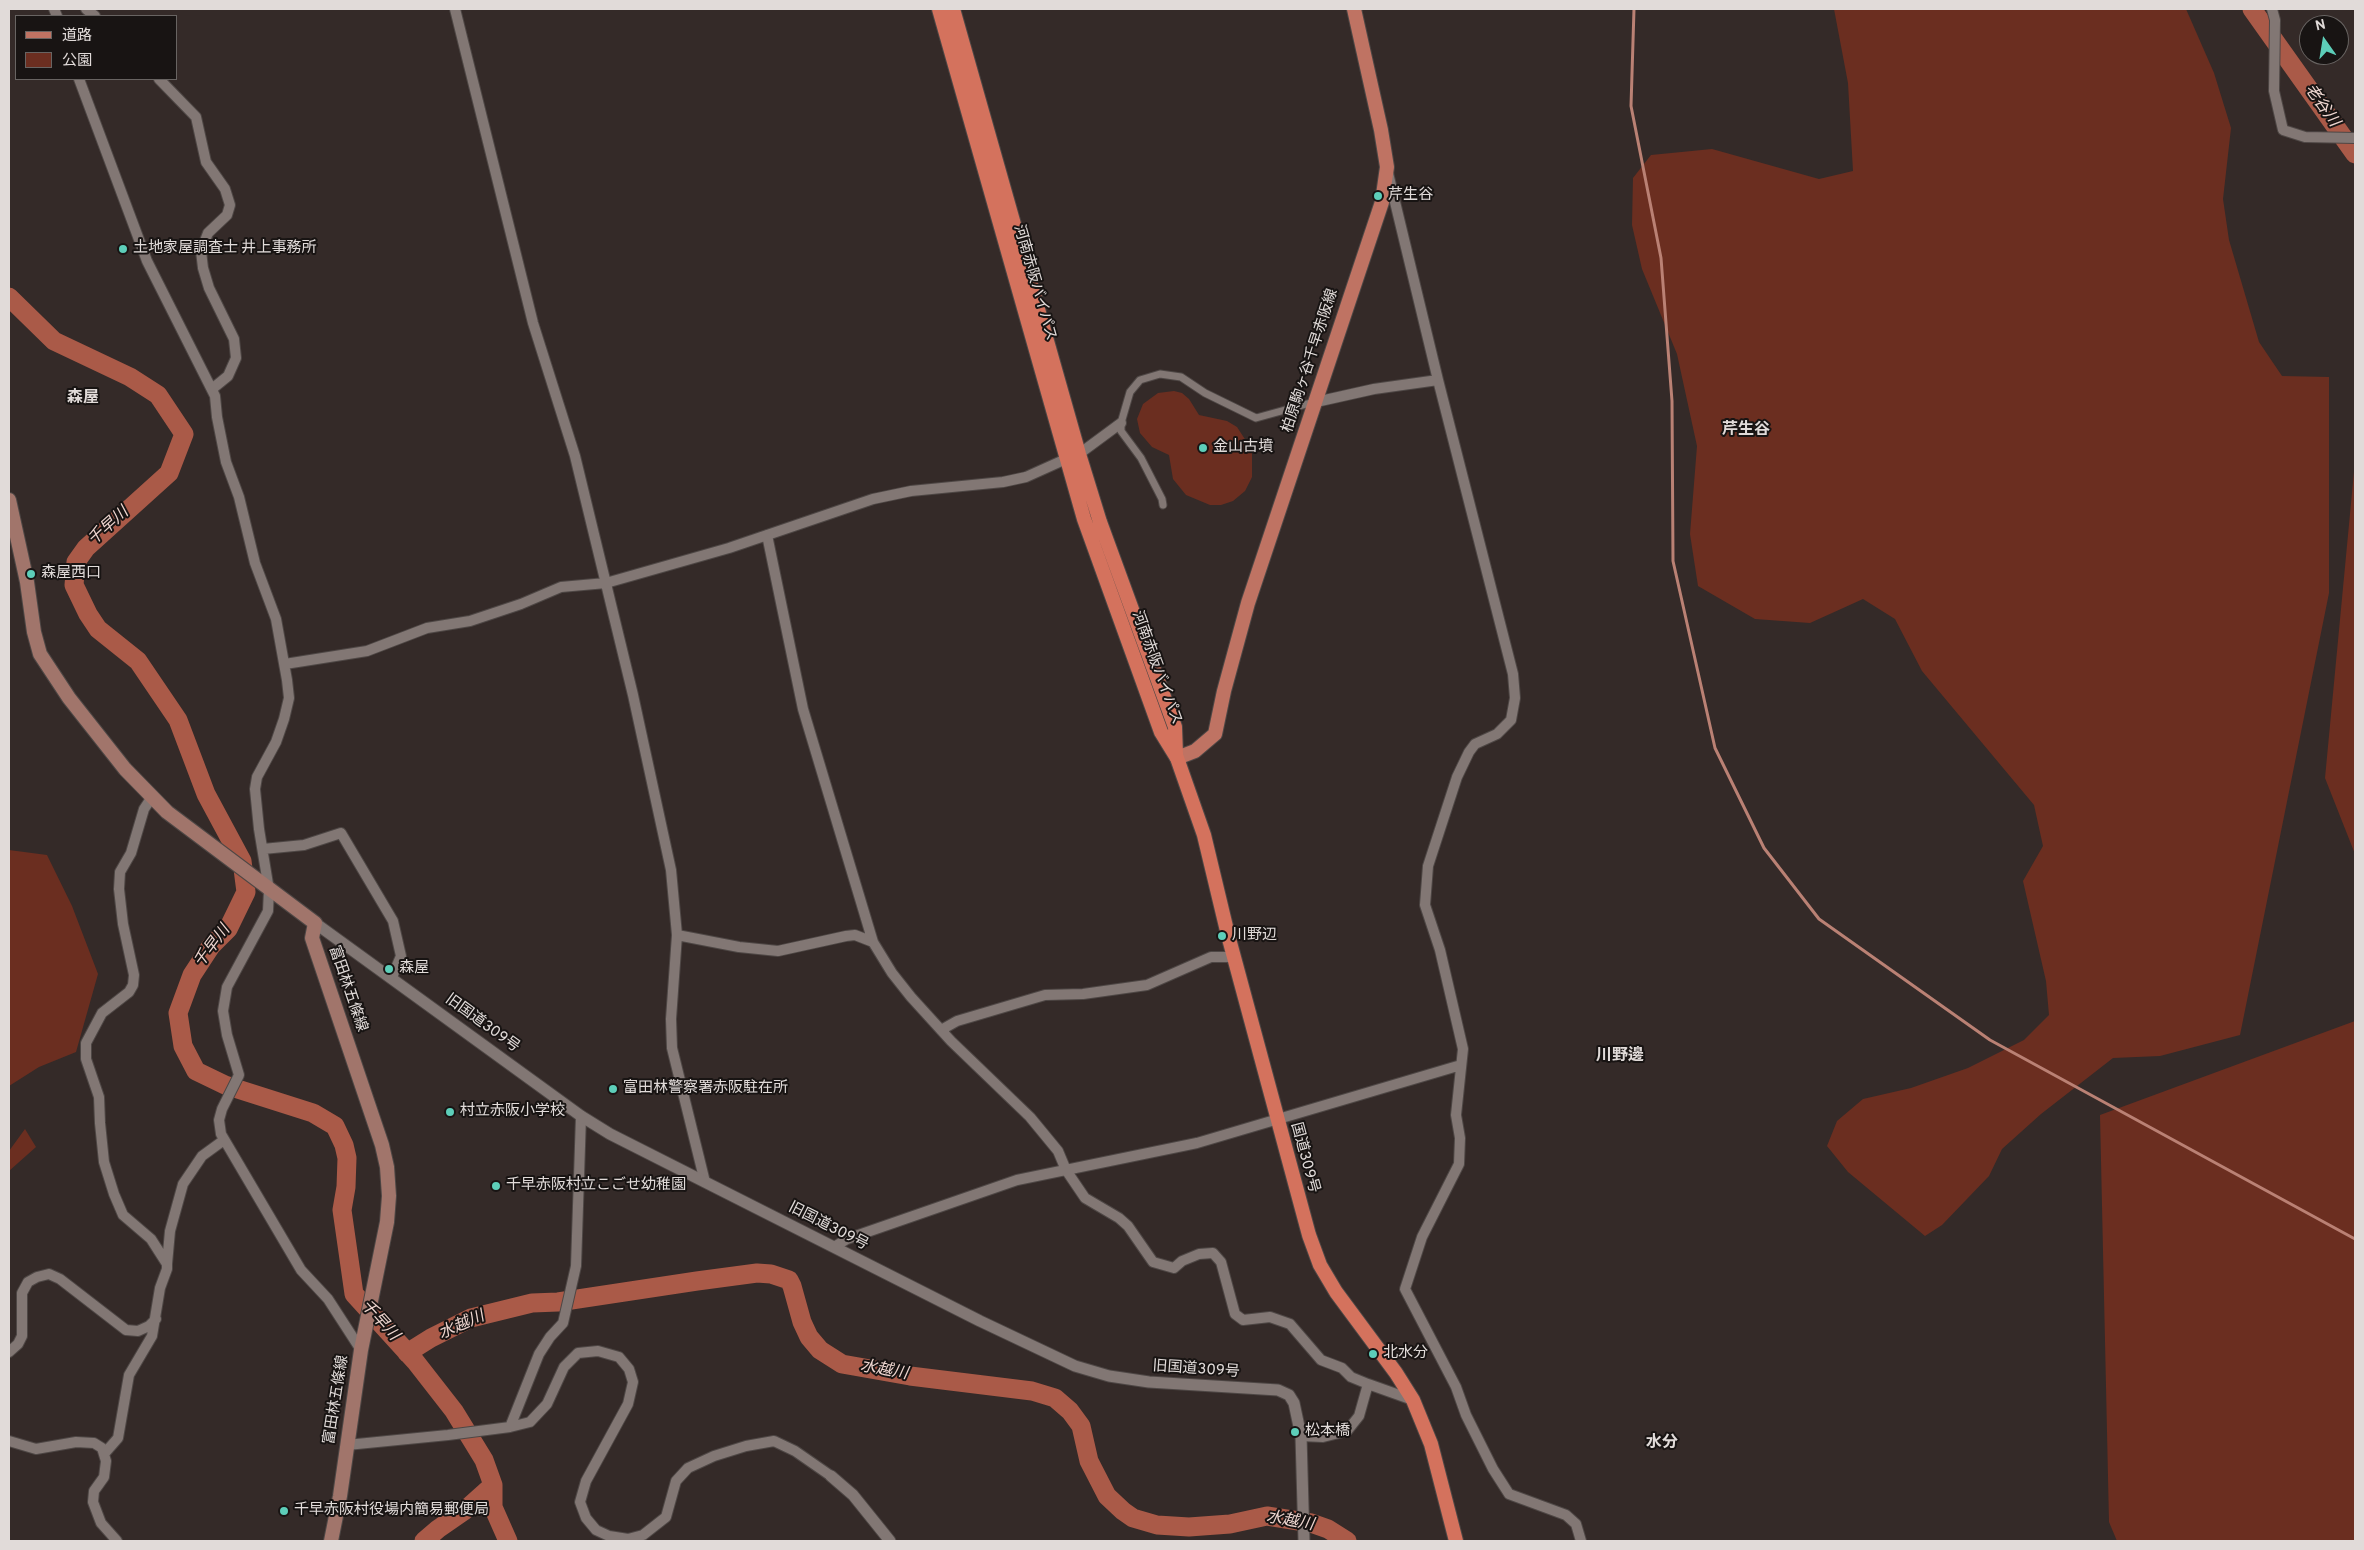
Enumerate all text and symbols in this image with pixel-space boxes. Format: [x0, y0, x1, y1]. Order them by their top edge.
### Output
legend [15, 15, 178, 80]
north arrow [2299, 15, 2349, 65]
text: N [2314, 16, 2328, 35]
text: 道路 [62, 27, 92, 46]
text: 公園 [62, 52, 92, 71]
water label: 老谷川 [2299, 81, 2343, 131]
place label: 芹生谷 [1388, 187, 1433, 205]
marker: 芹生谷 [1372, 190, 1384, 202]
street label: 河南赤阪バイパス [1009, 223, 1059, 343]
place label: 土地家屋調査士 井上事務所 [133, 240, 317, 258]
marker: 土地家屋調査士 井上事務所 [117, 243, 129, 255]
street label: 柏原駒ヶ谷千早赤阪線 [1279, 287, 1343, 435]
district label: 森屋 [67, 389, 99, 409]
district label: 芹生谷 [1722, 421, 1770, 441]
place label: 金山古墳 [1213, 439, 1273, 457]
marker: 金山古墳 [1197, 442, 1209, 454]
water label: 千早川 [85, 504, 133, 550]
place label: 森屋西口 [41, 565, 101, 583]
marker: 森屋西口 [25, 568, 37, 580]
street label: 河南赤阪バイパス [1127, 609, 1185, 727]
water label: 千早川 [191, 922, 235, 972]
place label: 川野辺 [1232, 927, 1277, 945]
marker: 川野辺 [1216, 930, 1228, 942]
street label: 富田林五條線 [324, 944, 370, 1034]
place label: 森屋 [399, 960, 429, 978]
marker: 森屋 [383, 963, 395, 975]
street label: 旧国道309号 [441, 991, 523, 1057]
district label: 川野邊 [1596, 1047, 1644, 1067]
place label: 富田林警察署赤阪駐在所 [623, 1080, 788, 1098]
marker: 富田林警察署赤阪駐在所 [607, 1083, 619, 1095]
place label: 村立赤阪小学校 [460, 1103, 565, 1121]
marker: 村立赤阪小学校 [444, 1106, 456, 1118]
street label: 国道309号 [1286, 1121, 1322, 1195]
place label: 千早赤阪村立こごせ幼稚園 [506, 1177, 686, 1195]
marker: 千早赤阪村立こごせ幼稚園 [490, 1180, 502, 1192]
street label: 旧国道309号 [785, 1199, 871, 1255]
water label: 千早川 [356, 1297, 402, 1345]
water label: 水越川 [436, 1307, 488, 1345]
place label: 北水分 [1383, 1345, 1428, 1363]
marker: 北水分 [1367, 1348, 1379, 1360]
street label: 富田林五條線 [321, 1354, 353, 1446]
water label: 水越川 [859, 1357, 909, 1385]
street label: 旧国道309号 [1152, 1358, 1240, 1382]
place label: 松本橋 [1305, 1423, 1350, 1441]
marker: 松本橋 [1289, 1426, 1301, 1438]
district label: 水分 [1646, 1434, 1678, 1454]
place label: 千早赤阪村役場内簡易郵便局 [294, 1502, 489, 1520]
marker: 千早赤阪村役場内簡易郵便局 [278, 1505, 290, 1517]
water label: 水越川 [1265, 1508, 1315, 1536]

